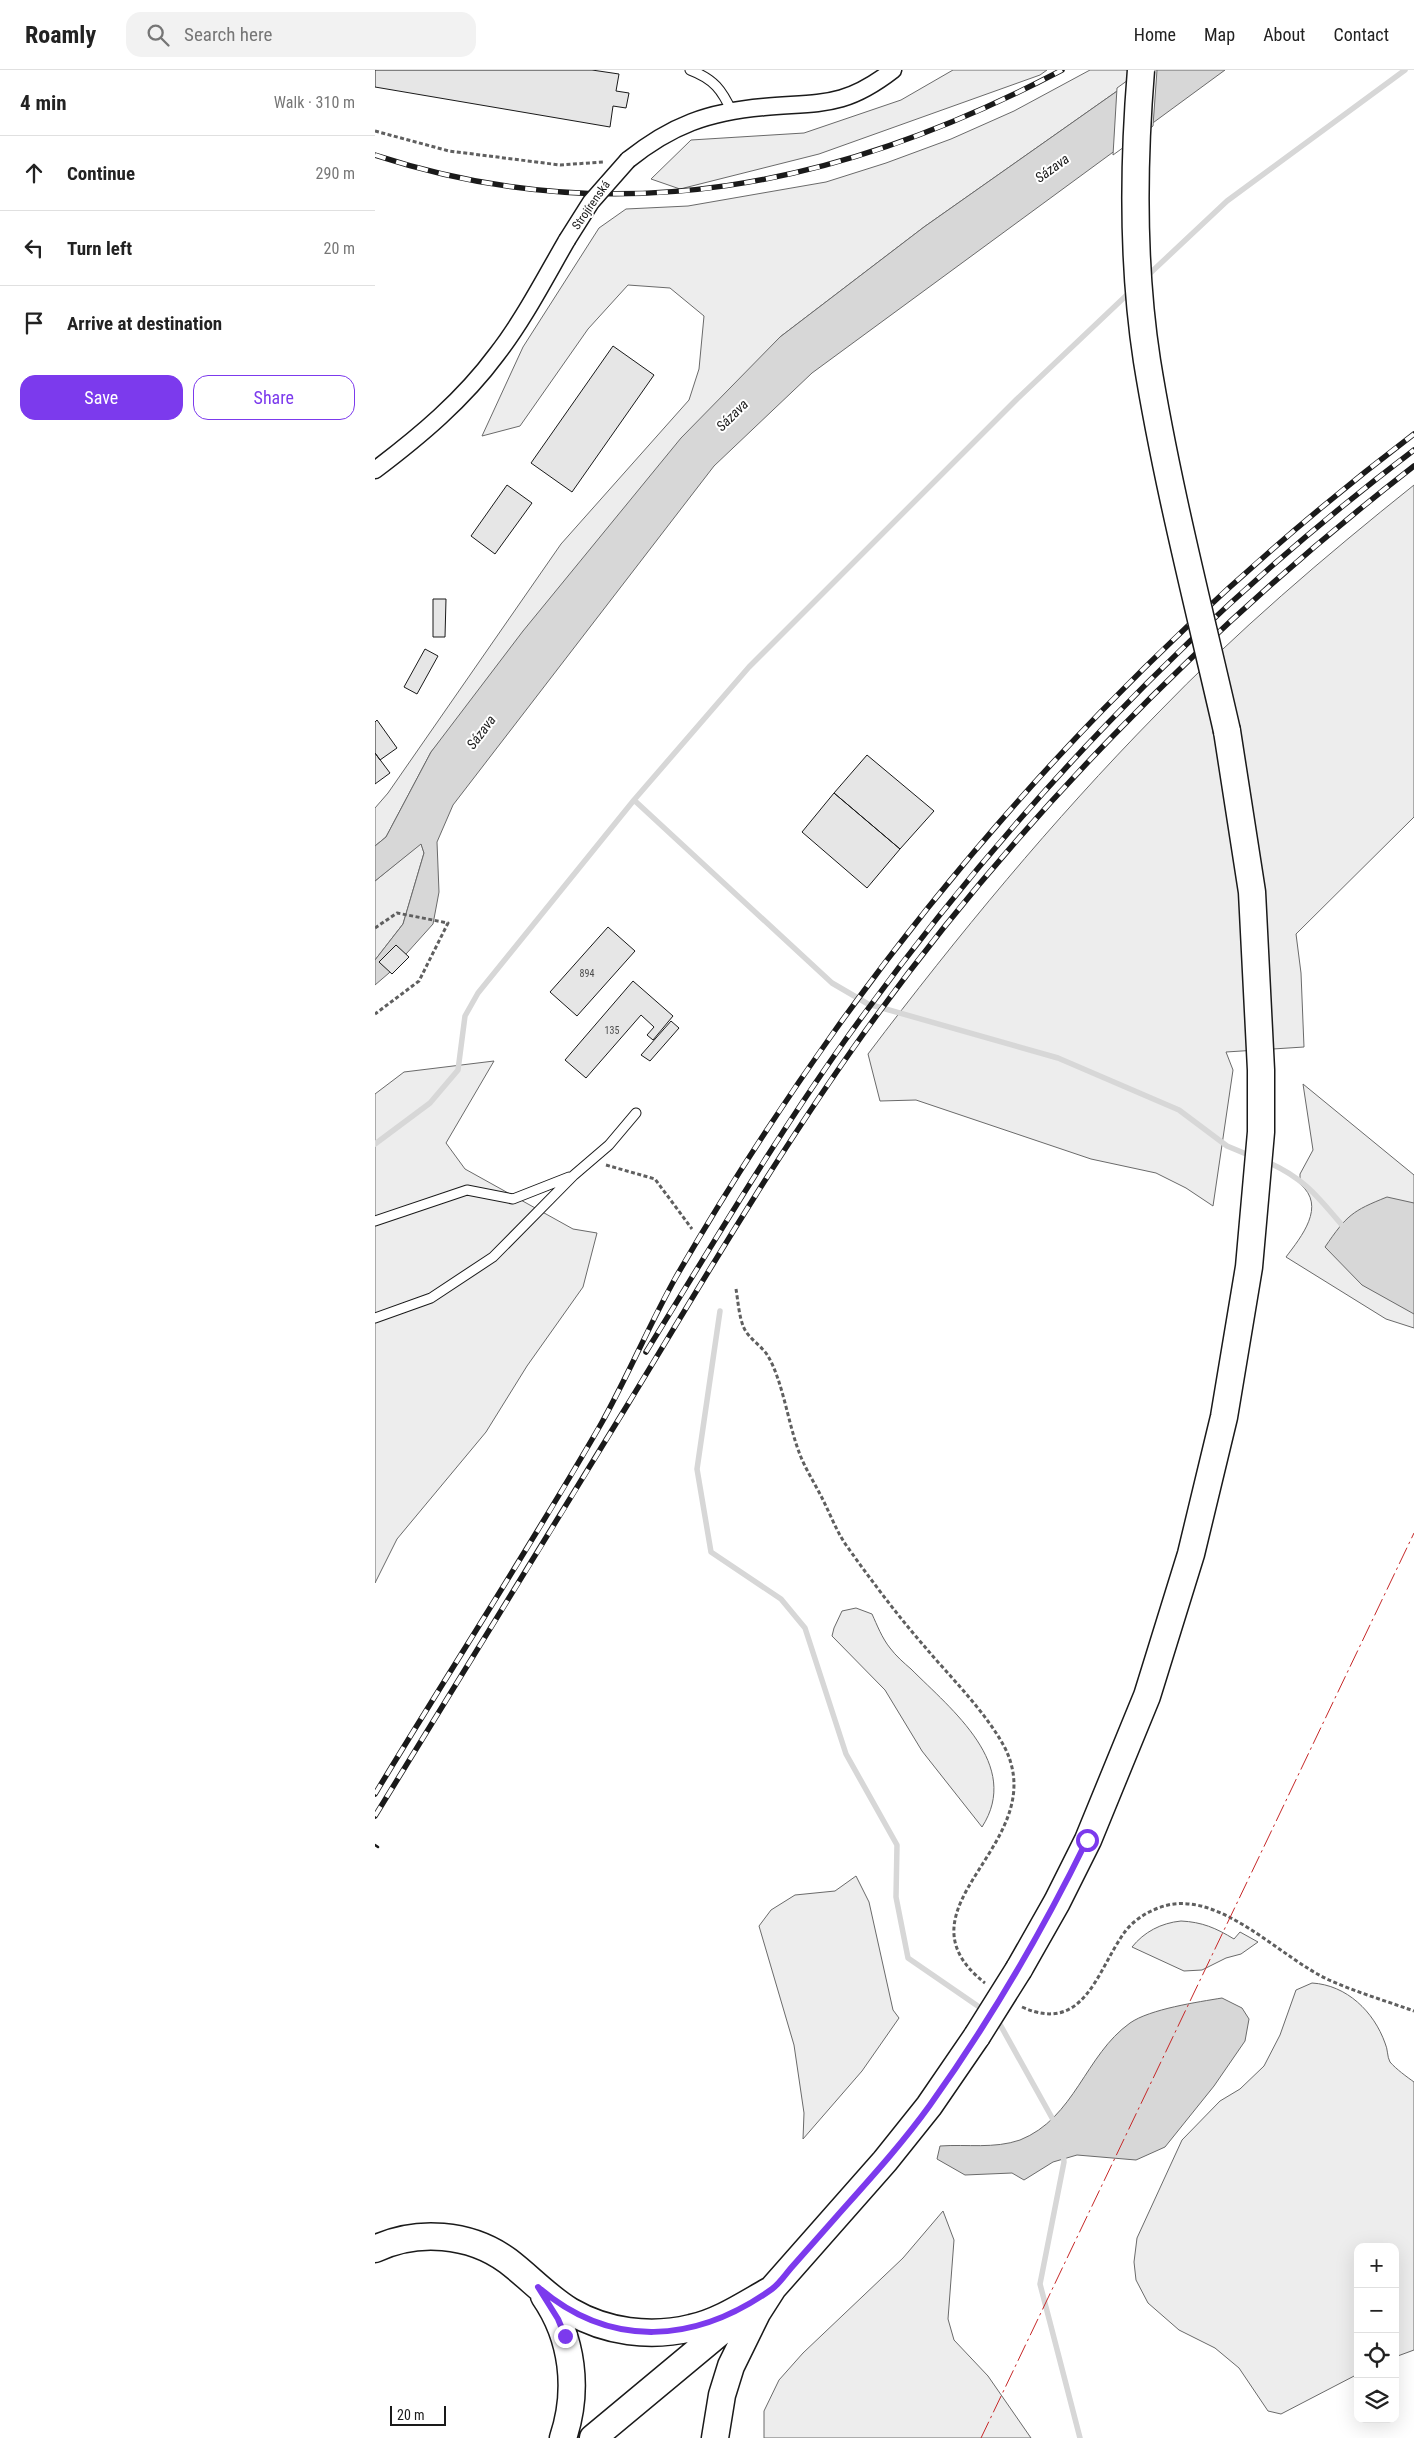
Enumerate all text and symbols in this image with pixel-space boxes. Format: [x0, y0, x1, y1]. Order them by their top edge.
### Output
search box [126, 12, 476, 57]
text: Roamly [25, 21, 96, 49]
icon: search [144, 21, 172, 49]
text: Search here [184, 23, 272, 46]
text: Home [1134, 24, 1176, 45]
text: Map [1204, 24, 1235, 45]
text: About [1263, 24, 1305, 45]
text: Contact [1333, 24, 1389, 45]
text: 4 min [20, 91, 67, 115]
text: Walk · 310 m [274, 93, 355, 112]
water label: Sázava [1032, 150, 1072, 186]
icon: ahead [20, 159, 48, 187]
text: Continue [67, 162, 135, 185]
text: 290 m [316, 164, 355, 183]
street label: Strojírenská [569, 178, 613, 232]
icon: left [20, 234, 48, 262]
text: Turn left [67, 237, 132, 260]
text: 20 m [323, 239, 355, 258]
icon: arrive [20, 309, 48, 337]
text: Arrive at destination [67, 312, 222, 335]
button: Save [20, 375, 183, 420]
button: Share [193, 375, 355, 420]
water label: Sázava [713, 396, 751, 434]
water label: Sázava [463, 712, 499, 752]
house number: 894 [580, 968, 594, 979]
house number: 135 [605, 1025, 619, 1036]
route start [1076, 1829, 1099, 1852]
map controls [1354, 2243, 1399, 2423]
button: + [1354, 2243, 1399, 2288]
button: − [1354, 2288, 1399, 2333]
route end [554, 2325, 577, 2348]
button: locate [1354, 2333, 1399, 2378]
button: layers [1354, 2378, 1399, 2423]
scale bar [390, 2403, 446, 2426]
text: 20 m [397, 2407, 425, 2423]

